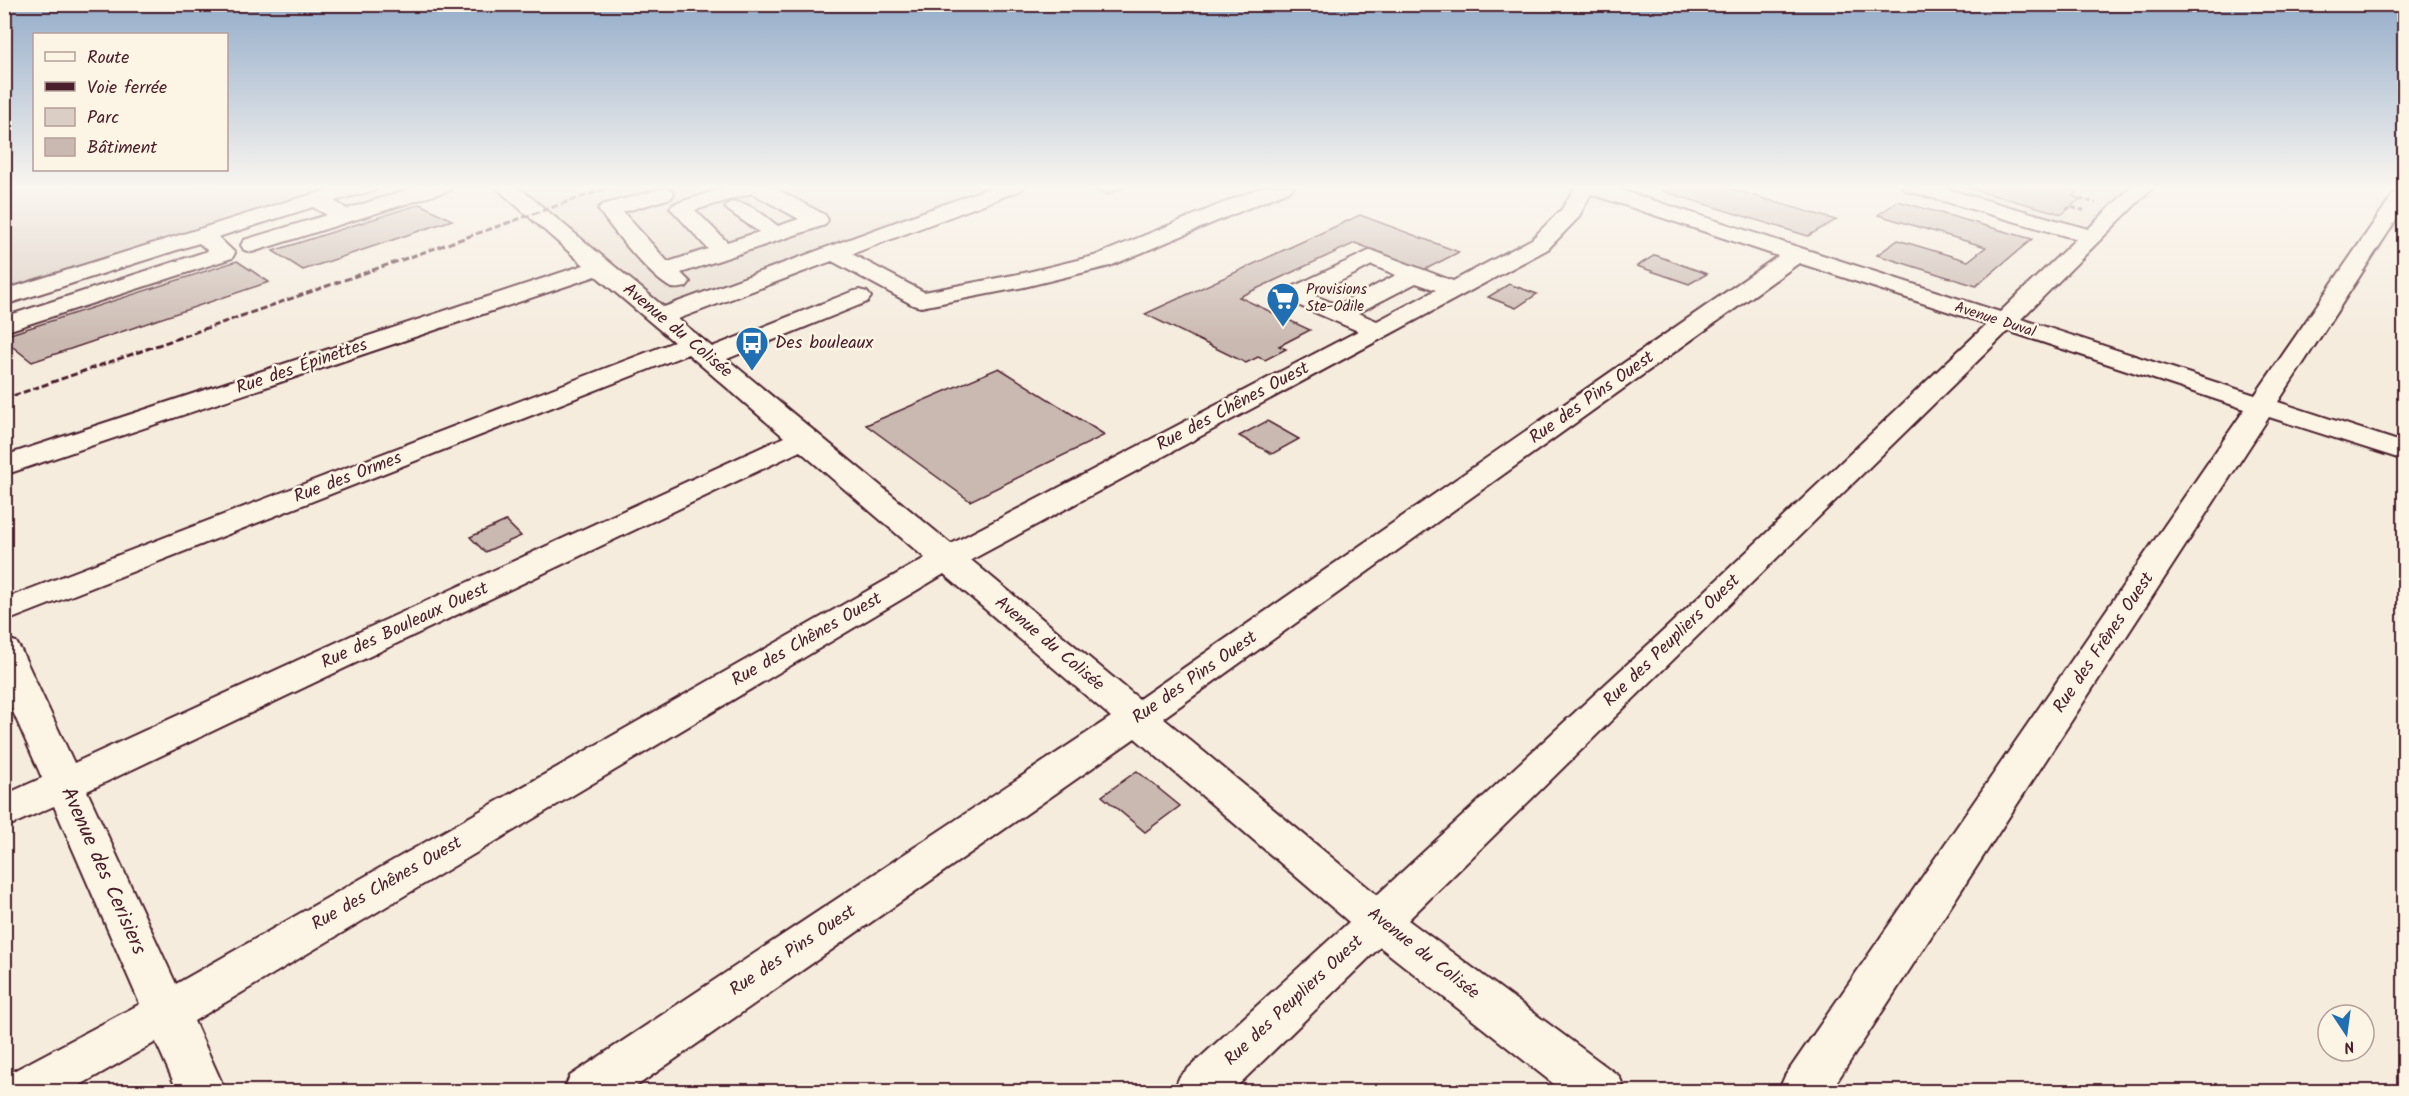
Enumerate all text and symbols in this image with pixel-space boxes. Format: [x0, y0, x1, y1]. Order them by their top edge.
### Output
legend [33, 33, 228, 171]
text: Route [87, 44, 129, 73]
text: Voie ferrée [87, 74, 167, 103]
text: Parc [87, 104, 119, 133]
text: Bâtiment [87, 134, 158, 163]
street label: Avenue du Colisée [615, 276, 739, 386]
place label: Provisions Ste-Odile [1306, 278, 1368, 319]
supermarket icon: Provisions Ste-Odile [1265, 281, 1301, 328]
street label: Avenue Duval [1951, 296, 2039, 345]
bus stop icon: Des bouleaux [734, 325, 770, 372]
place label: Des bouleaux [775, 329, 873, 358]
street label: Rue des Épinettes [232, 331, 372, 403]
street label: Rue des Pins Ouest [1523, 343, 1662, 452]
street label: Rue des Chênes Ouest [1151, 354, 1316, 460]
street label: Rue des Ormes [290, 444, 407, 512]
street label: Rue des Frênes Ouest [2046, 566, 2163, 719]
street label: Rue des Peupliers Ouest [1597, 567, 1748, 715]
street label: Rue des Bouleaux Ouest [317, 574, 494, 678]
street label: Rue des Chênes Ouest [726, 584, 889, 695]
street label: Avenue du Colisée [987, 589, 1111, 699]
street label: Rue des Pins Ouest [1126, 623, 1265, 732]
street label: Avenue des Cerisiers [51, 782, 155, 960]
street label: Rue des Chênes Ouest [306, 828, 469, 939]
street label: Rue des Pins Ouest [724, 897, 863, 1004]
street label: Avenue du Colisée [1360, 901, 1486, 1007]
street label: Rue des Peupliers Ouest [1218, 928, 1371, 1074]
north arrow [2316, 1003, 2376, 1063]
text: N [2341, 1033, 2357, 1059]

